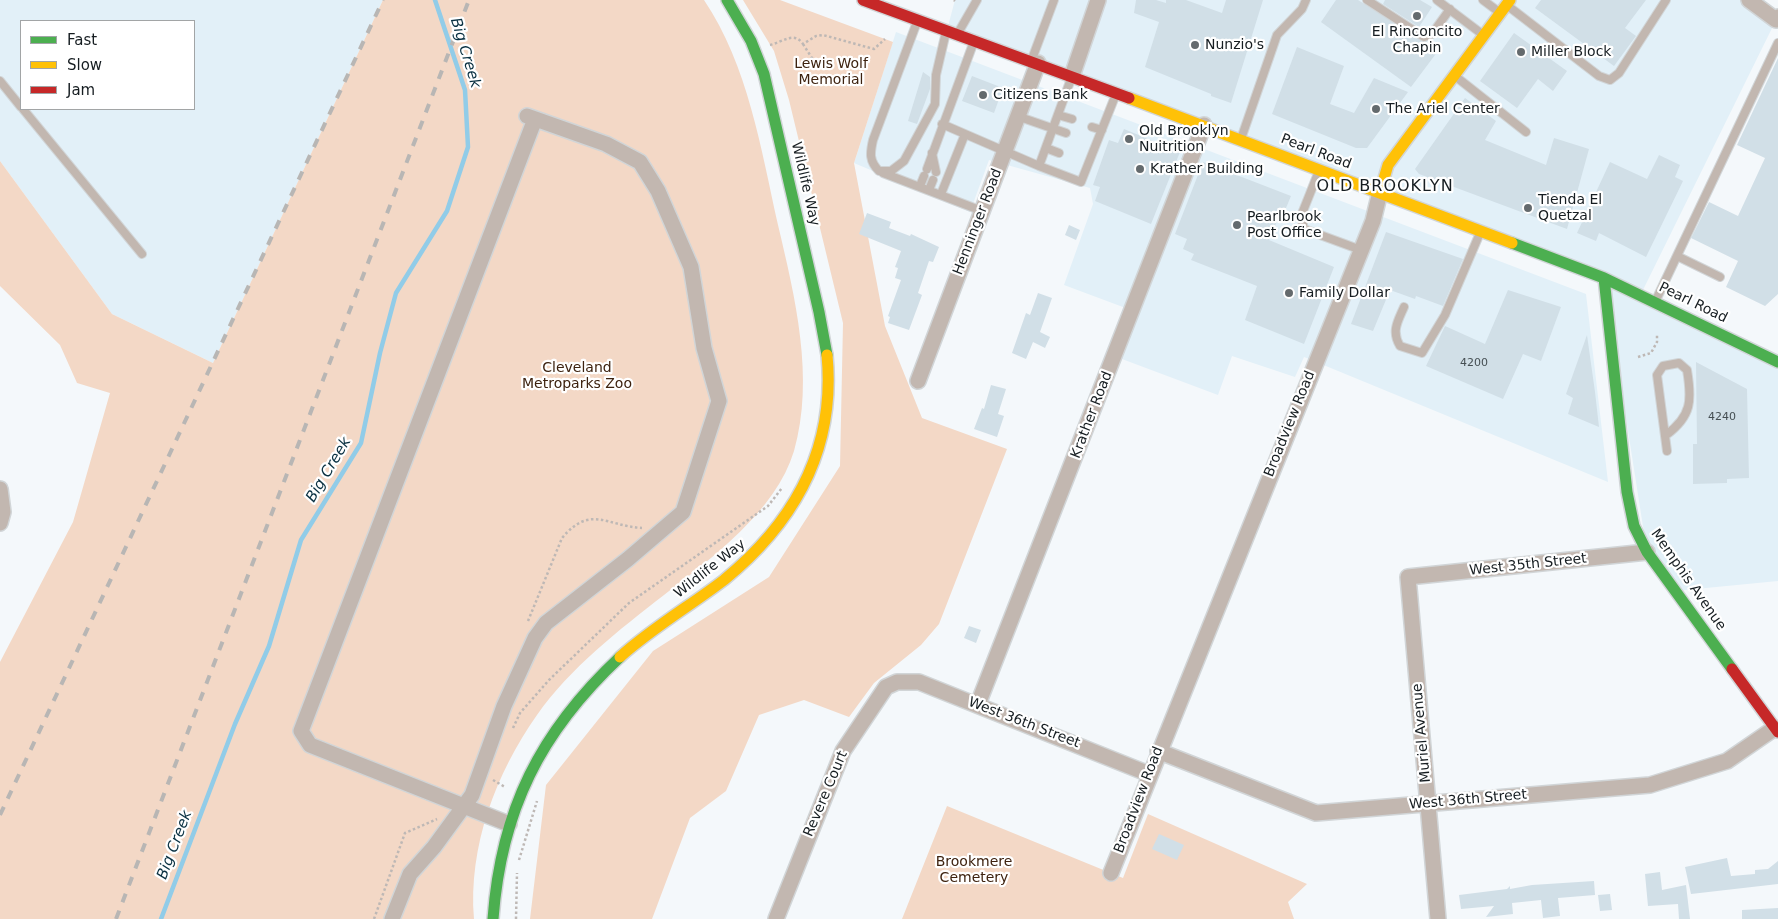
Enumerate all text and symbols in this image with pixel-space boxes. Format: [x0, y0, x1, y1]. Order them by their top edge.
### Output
marker: El Rinconcito Chapin [1411, 10, 1423, 22]
water label: Big Creek [446, 16, 484, 90]
legend [20, 20, 195, 110]
place label: El Rinconcito Chapin [1372, 24, 1462, 56]
text: Fast [67, 31, 97, 49]
place label: Nunzio's [1205, 37, 1264, 53]
marker: Nunzio's [1189, 39, 1201, 51]
place label: Miller Block [1531, 44, 1611, 60]
marker: Miller Block [1515, 46, 1527, 58]
text: Slow [67, 56, 102, 74]
park label: Lewis Wolf Memorial [794, 56, 868, 88]
text: Jam [67, 81, 95, 99]
place label: Citizens Bank [993, 87, 1088, 103]
marker: Citizens Bank [977, 89, 989, 101]
place label: The Ariel Center [1386, 101, 1500, 117]
marker: The Ariel Center [1370, 103, 1382, 115]
place label: Old Brooklyn Nuitrition [1139, 123, 1229, 156]
street label: Pearl Road [1278, 131, 1354, 173]
marker: Old Brooklyn Nuitrition [1123, 133, 1135, 145]
street label: Wildlife Way [787, 140, 823, 228]
place label: Krather Building [1150, 161, 1263, 177]
marker: Krather Building [1134, 163, 1146, 175]
street label: Henninger Road [950, 166, 1006, 278]
district label: OLD BROOKLYN [1315, 177, 1455, 197]
place label: Tienda El Quetzal [1538, 192, 1602, 224]
marker: Tienda El Quetzal [1522, 202, 1534, 214]
place label: Pearlbrook Post Office [1247, 209, 1322, 242]
marker: Pearlbrook Post Office [1231, 219, 1243, 231]
street label: Pearl Road [1656, 279, 1730, 327]
place label: Family Dollar [1299, 285, 1390, 301]
marker: Family Dollar [1283, 287, 1295, 299]
house number: 4200 [1460, 356, 1488, 370]
park label: Cleveland Metroparks Zoo [522, 360, 632, 392]
street label: Krather Road [1068, 369, 1116, 461]
street label: Broadview Road [1261, 369, 1319, 479]
house number: 4240 [1708, 410, 1736, 424]
water label: Big Creek [303, 434, 355, 506]
street label: Memphis Avenue [1647, 526, 1729, 634]
street label: Wildlife Way [671, 536, 749, 602]
street label: West 35th Street [1468, 550, 1588, 580]
street label: Muriel Avenue [1409, 683, 1435, 783]
street label: West 36th Street [966, 694, 1082, 752]
street label: Broadview Road [1111, 744, 1167, 856]
street label: Revere Court [800, 749, 852, 839]
street label: West 36th Street [1408, 786, 1528, 814]
water label: Big Creek [154, 808, 196, 882]
park label: Brookmere Cemetery [936, 854, 1012, 886]

